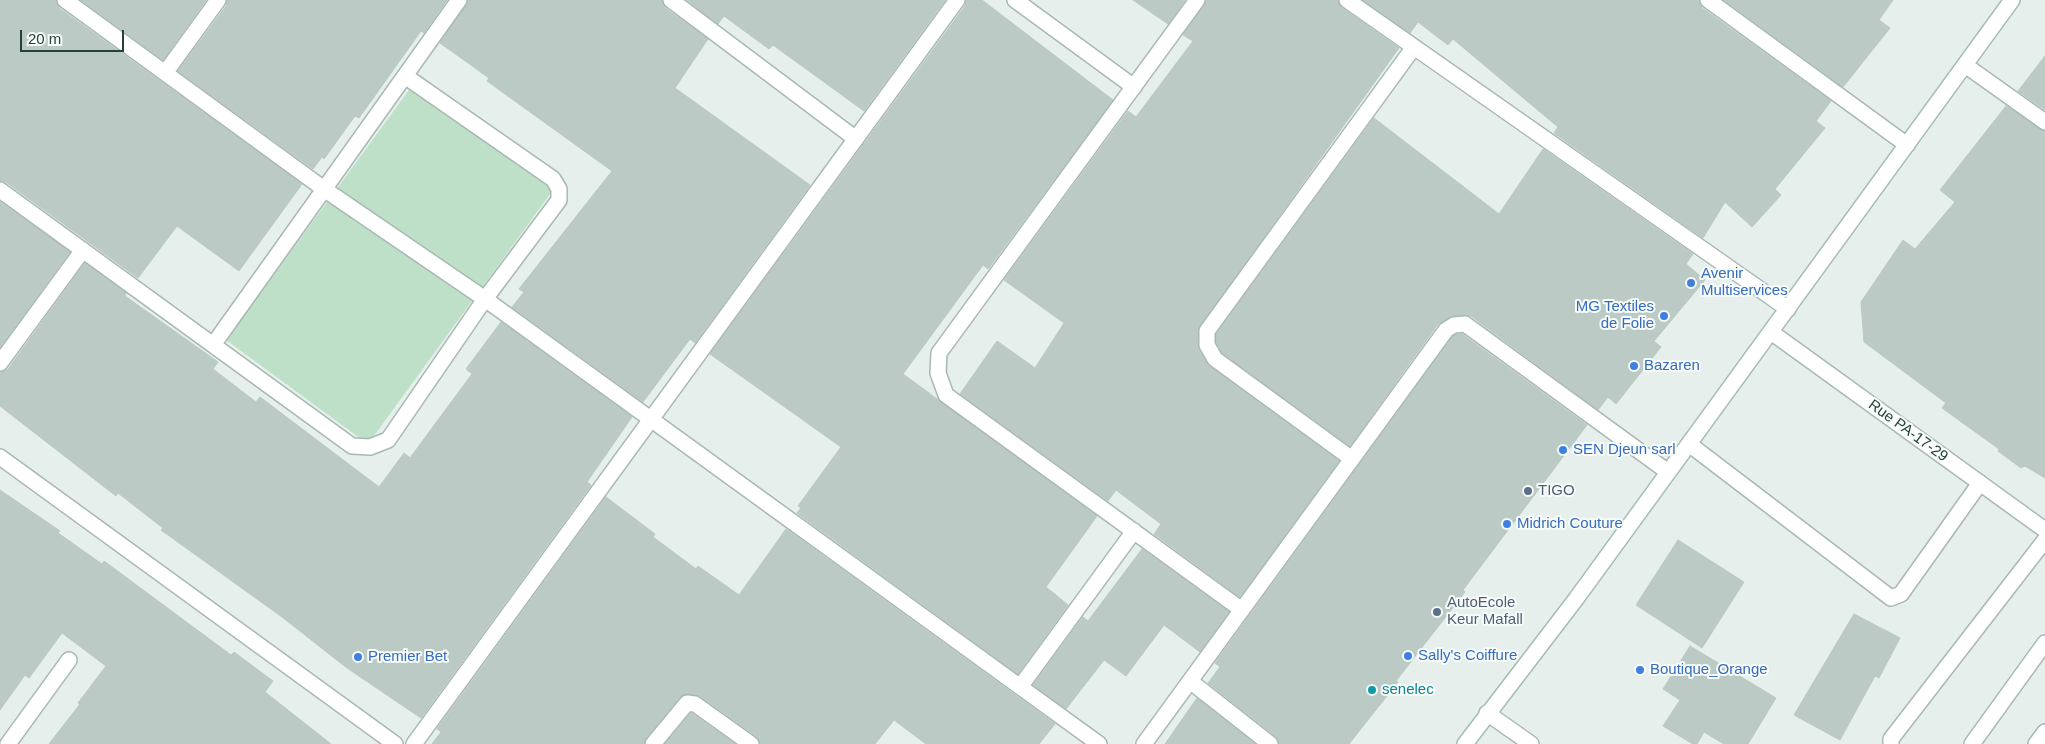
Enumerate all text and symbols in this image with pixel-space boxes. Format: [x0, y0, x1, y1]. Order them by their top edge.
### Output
scale bar [22, 20, 126, 52]
text: 20 m [28, 30, 61, 47]
place label: Avenir Multiservices [1701, 265, 1788, 300]
marker: Avenir Multiservices [1685, 277, 1697, 289]
place label: MG Textiles de Folie [1576, 298, 1654, 333]
marker: MG Textiles de Folie [1658, 310, 1670, 322]
place label: Bazaren [1644, 357, 1700, 375]
marker: Bazaren [1628, 360, 1640, 372]
street label: Rue PA-17-29 [1865, 396, 1951, 466]
place label: SEN Djeun sarl [1573, 441, 1676, 459]
marker: SEN Djeun sarl [1557, 444, 1569, 456]
place label: TIGO [1538, 482, 1575, 500]
marker: TIGO [1522, 485, 1534, 497]
place label: Midrich Couture [1517, 515, 1623, 533]
marker: Midrich Couture [1501, 518, 1513, 530]
place label: AutoEcole Keur Mafall [1447, 594, 1523, 629]
marker: AutoEcole Keur Mafall [1431, 606, 1443, 618]
place label: Sally's Coiffure [1418, 647, 1517, 665]
place label: Premier Bet [368, 648, 447, 666]
marker: Sally's Coiffure [1402, 650, 1414, 662]
marker: Premier Bet [352, 651, 364, 663]
place label: Boutique_Orange [1650, 661, 1768, 679]
marker: Boutique_Orange [1634, 664, 1646, 676]
place label: senelec [1382, 681, 1434, 699]
marker: senelec [1366, 684, 1378, 696]

